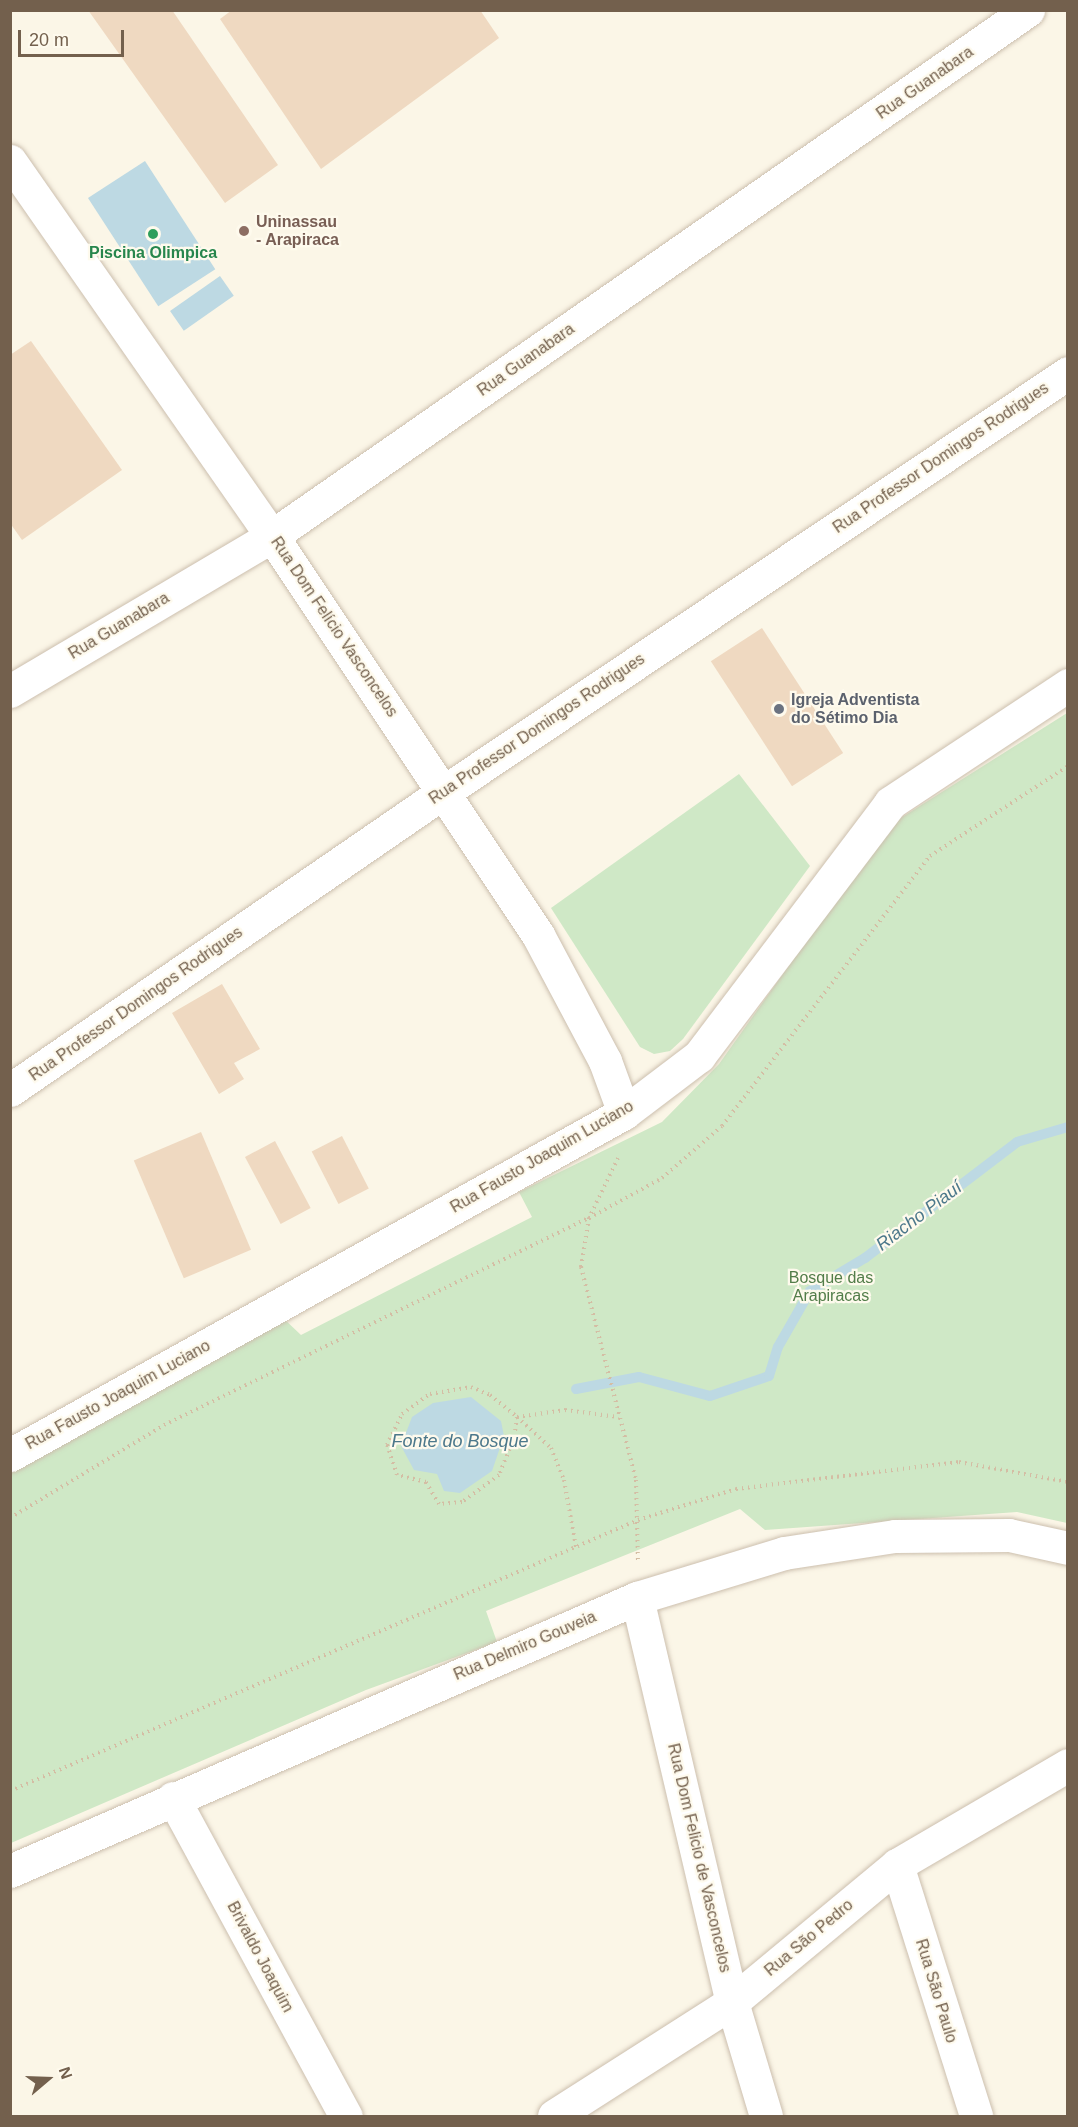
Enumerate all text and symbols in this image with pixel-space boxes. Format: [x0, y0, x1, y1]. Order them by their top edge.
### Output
scale bar [21, 18, 128, 56]
text: 20 m [29, 30, 69, 50]
street label: Rua Guanabara [873, 42, 977, 124]
place label: Uninassau - Arapiraca [256, 212, 340, 250]
marker: Uninassau - Arapiraca [237, 224, 251, 238]
marker: Piscina Olimpica [146, 227, 160, 241]
place label: Piscina Olimpica [89, 243, 217, 263]
street label: Rua Guanabara [474, 319, 578, 401]
street label: Rua Professor Domingos Rodrigues [829, 378, 1053, 538]
street label: Rua Dom Felício Vasconcelos [266, 533, 402, 721]
street label: Rua Guanabara [65, 588, 173, 664]
street label: Rua Professor Domingos Rodrigues [425, 649, 649, 809]
place label: Igreja Adventista do Sétimo Dia [791, 690, 920, 728]
marker: Igreja Adventista do Sétimo Dia [772, 702, 786, 716]
street label: Rua Professor Domingos Rodrigues [26, 923, 246, 1085]
street label: Rua Fausto Joaquim Luciano [447, 1097, 637, 1217]
water label: Riacho Piauí [872, 1177, 966, 1255]
park label: Bosque das Arapiracas [789, 1268, 873, 1306]
street label: Rua Fausto Joaquim Luciano [22, 1336, 214, 1454]
water label: Fonte do Bosque [391, 1430, 529, 1452]
street label: Rua Delmiro Gouveia [451, 1607, 599, 1685]
street label: Rua Dom Felicio de Vasconcelos [663, 1742, 735, 1974]
street label: Rua São Pedro [761, 1895, 857, 1981]
street label: Brivaldo Joaquim [223, 1898, 297, 2016]
street label: Rua São Paulo [911, 1937, 961, 2045]
north arrow [18, 2049, 78, 2109]
text: N [56, 2065, 75, 2081]

